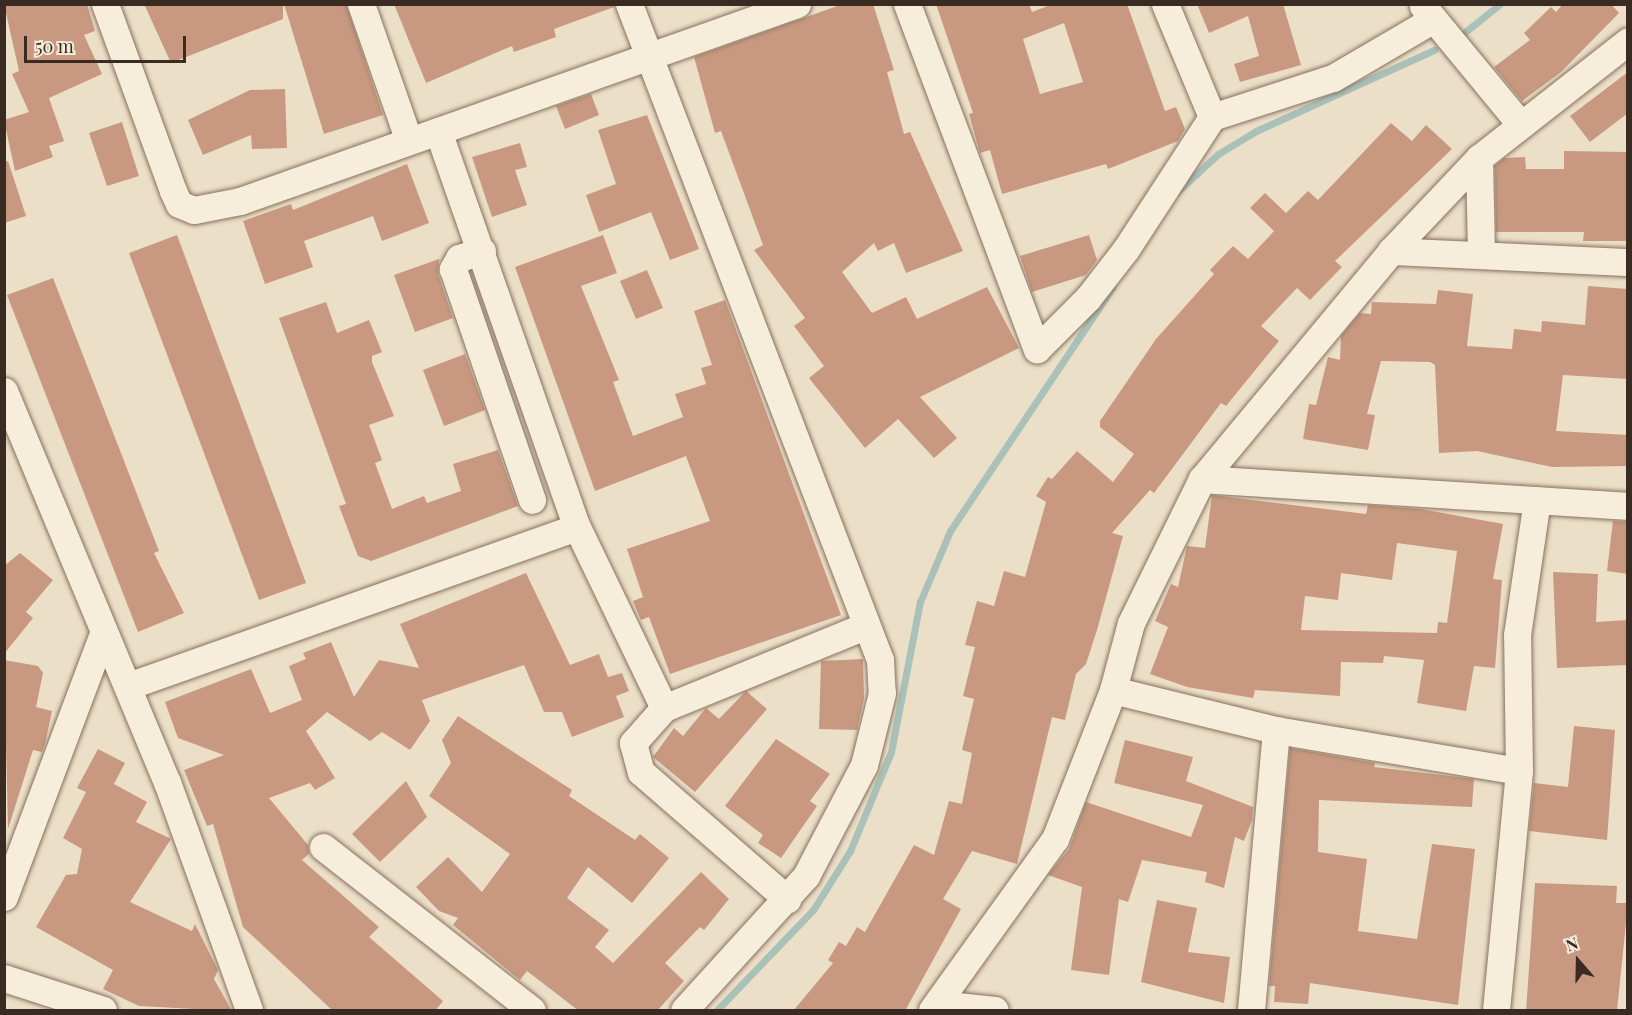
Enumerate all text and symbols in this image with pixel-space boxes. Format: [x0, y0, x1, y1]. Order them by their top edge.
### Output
scale bar [27, 24, 189, 62]
text: 50 m [35, 34, 74, 58]
north arrow [1548, 931, 1608, 991]
text: N [1563, 932, 1581, 955]

